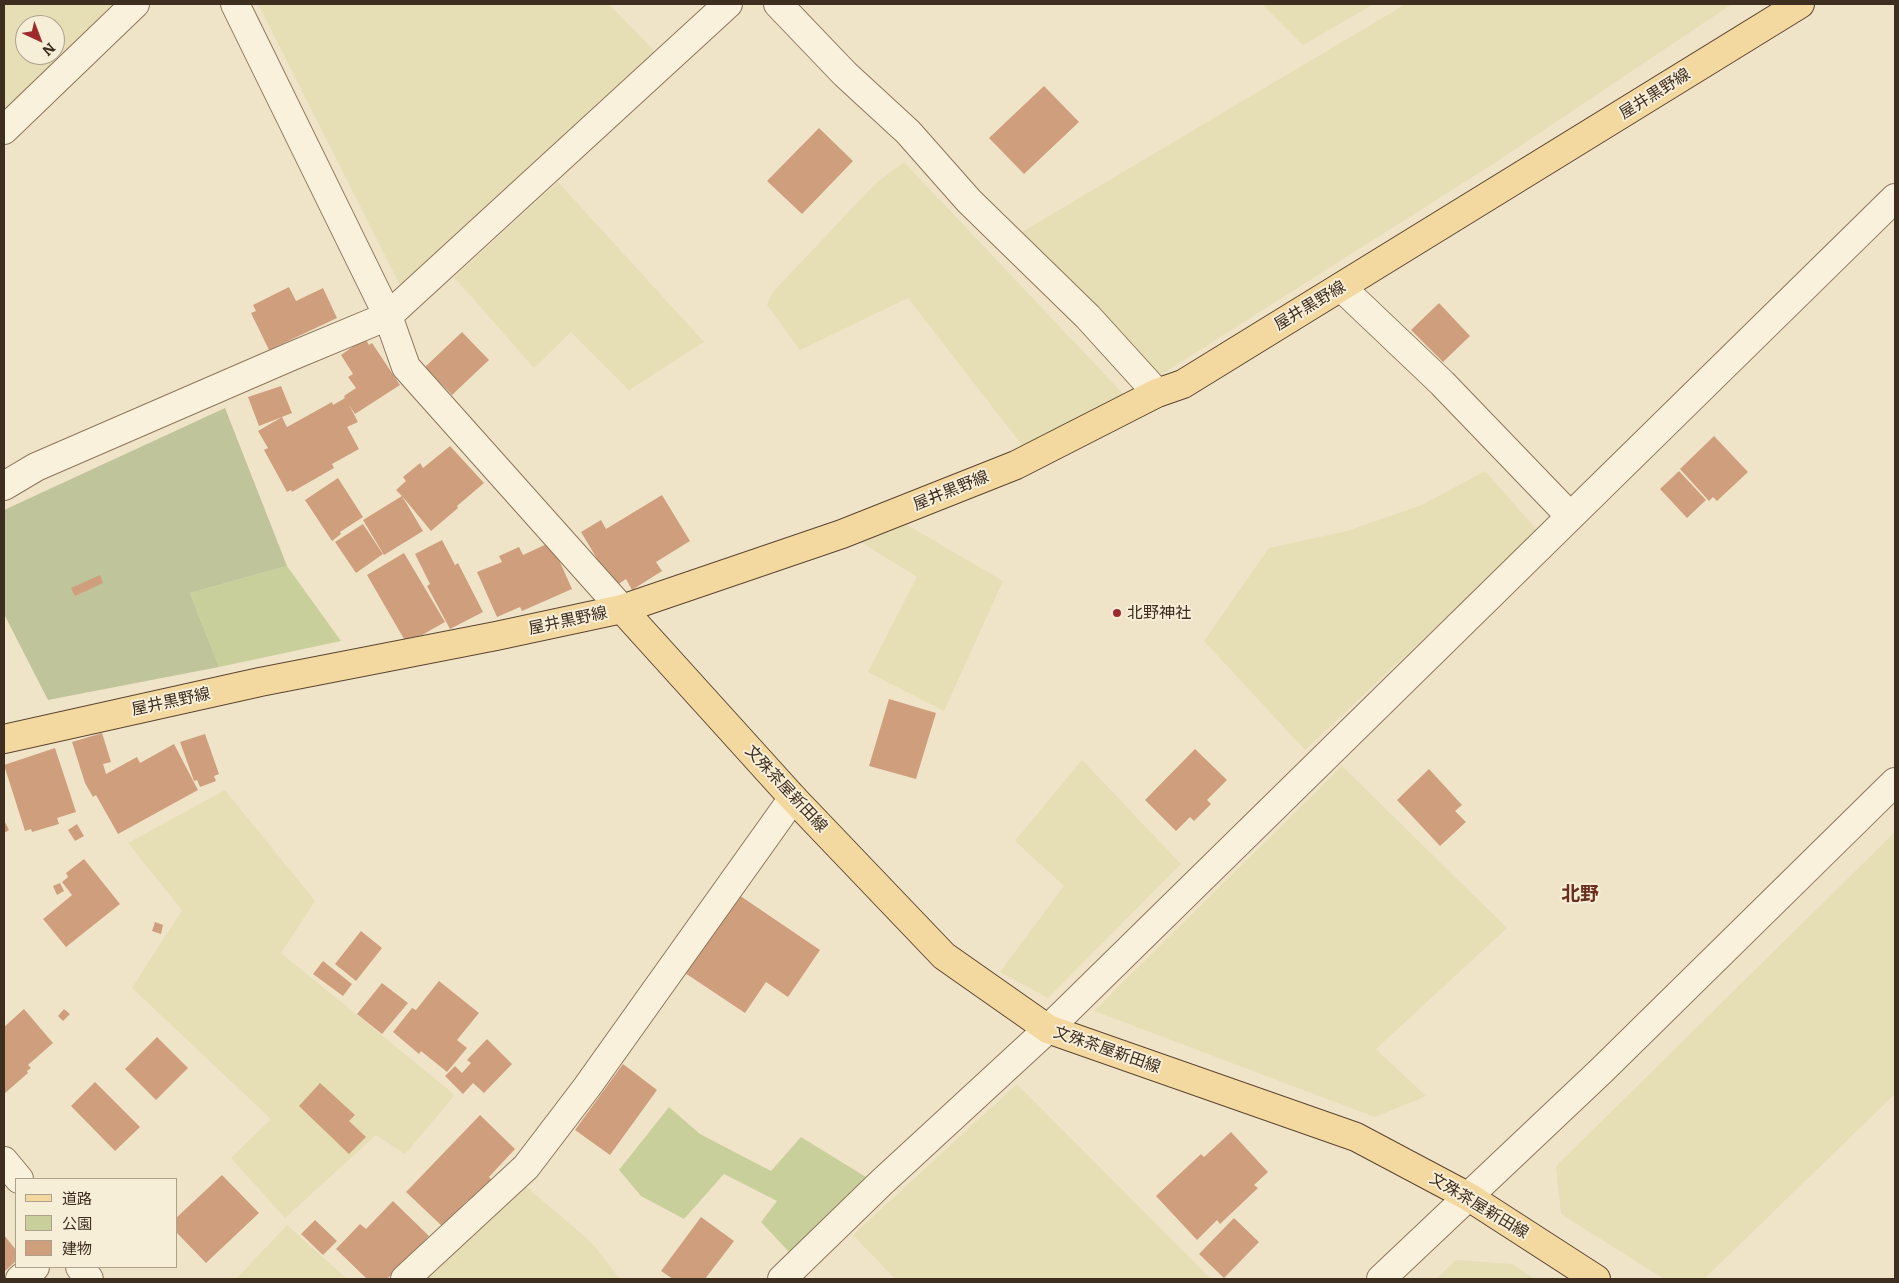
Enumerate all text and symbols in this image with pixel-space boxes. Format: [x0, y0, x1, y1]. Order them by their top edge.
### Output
north arrow [15, 15, 65, 65]
text: N [38, 39, 61, 62]
street label: 屋井黒野線 [1616, 65, 1694, 123]
street label: 屋井黒野線 [1271, 277, 1349, 335]
street label: 屋井黒野線 [910, 467, 992, 515]
street label: 屋井黒野線 [527, 603, 609, 639]
place label: 北野神社 [1127, 603, 1191, 623]
marker: 北野神社 [1111, 607, 1123, 619]
street label: 屋井黒野線 [130, 684, 212, 720]
street label: 文殊茶屋新田線 [741, 741, 831, 837]
district label: 北野 [1561, 883, 1599, 905]
street label: 文殊茶屋新田線 [1051, 1023, 1163, 1077]
street label: 文殊茶屋新田線 [1426, 1169, 1532, 1243]
legend [15, 1178, 178, 1268]
text: 道路 [62, 1186, 92, 1209]
text: 公園 [62, 1211, 92, 1234]
text: 建物 [62, 1236, 92, 1259]

